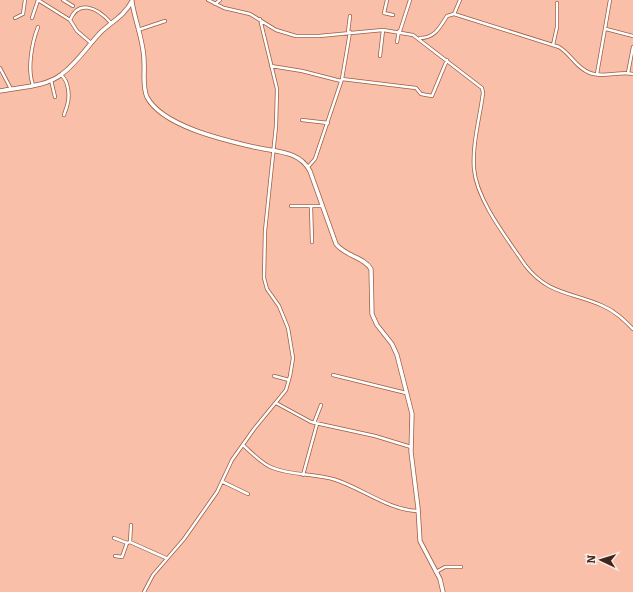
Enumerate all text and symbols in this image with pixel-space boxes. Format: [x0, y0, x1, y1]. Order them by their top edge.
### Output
north arrow [581, 540, 621, 580]
text: N [585, 554, 598, 564]

